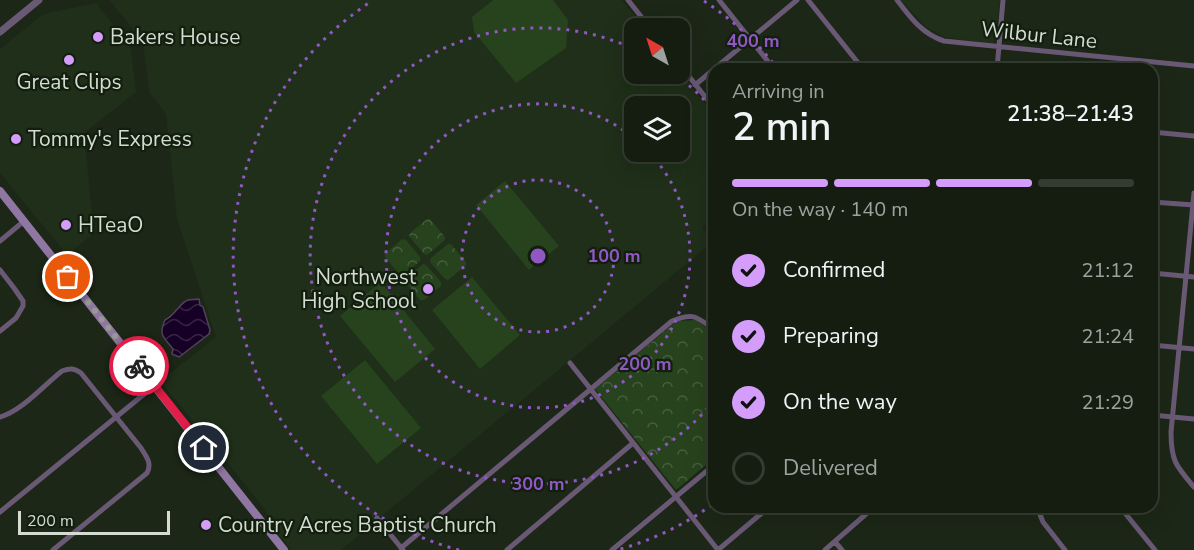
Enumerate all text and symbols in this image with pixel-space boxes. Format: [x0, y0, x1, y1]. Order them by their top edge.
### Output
street label: Wilbur Lane [979, 15, 1099, 55]
north arrow [624, 18, 690, 84]
map controls [624, 18, 690, 162]
place label: Bakers House [110, 23, 240, 51]
text: 400 m [726, 29, 780, 53]
marker: Bakers House [91, 30, 105, 44]
marker: Great Clips [62, 53, 76, 67]
place label: Great Clips [16, 68, 122, 96]
text: Arriving in [732, 78, 825, 105]
button: layers [624, 96, 690, 162]
text: 21:38–21:43 [1007, 99, 1134, 129]
text: 2 min [732, 101, 831, 154]
place label: Tommy's Express [28, 125, 192, 153]
marker: Tommy's Express [9, 132, 23, 146]
text: On the way · 140 m [732, 196, 908, 223]
place label: HTeaO [78, 211, 143, 239]
marker: HTeaO [59, 218, 73, 232]
text: 100 m [587, 244, 641, 268]
centre of rings [528, 246, 548, 266]
pin [42, 251, 93, 302]
icon: check [732, 254, 765, 287]
text: Confirmed [783, 255, 885, 285]
text: 21:12 [1081, 257, 1134, 284]
icon: bag [51, 260, 84, 293]
place label: Northwest High School [301, 263, 417, 315]
marker: Northwest High School [421, 282, 435, 296]
icon: check [732, 320, 765, 353]
text: Preparing [783, 321, 879, 351]
text: 21:24 [1081, 323, 1134, 350]
courier [109, 336, 169, 396]
icon: bike [123, 350, 156, 383]
text: 200 m [618, 352, 672, 376]
icon: check [732, 386, 765, 419]
text: On the way [783, 387, 897, 417]
text: 21:29 [1081, 389, 1134, 416]
pin [178, 422, 229, 473]
icon: home [187, 431, 220, 464]
text: Delivered [783, 453, 878, 483]
text: 300 m [511, 472, 565, 496]
scale bar [18, 508, 170, 536]
text: 200 m [27, 510, 74, 532]
place label: Country Acres Baptist Church [218, 511, 497, 539]
marker: Country Acres Baptist Church [199, 518, 213, 532]

